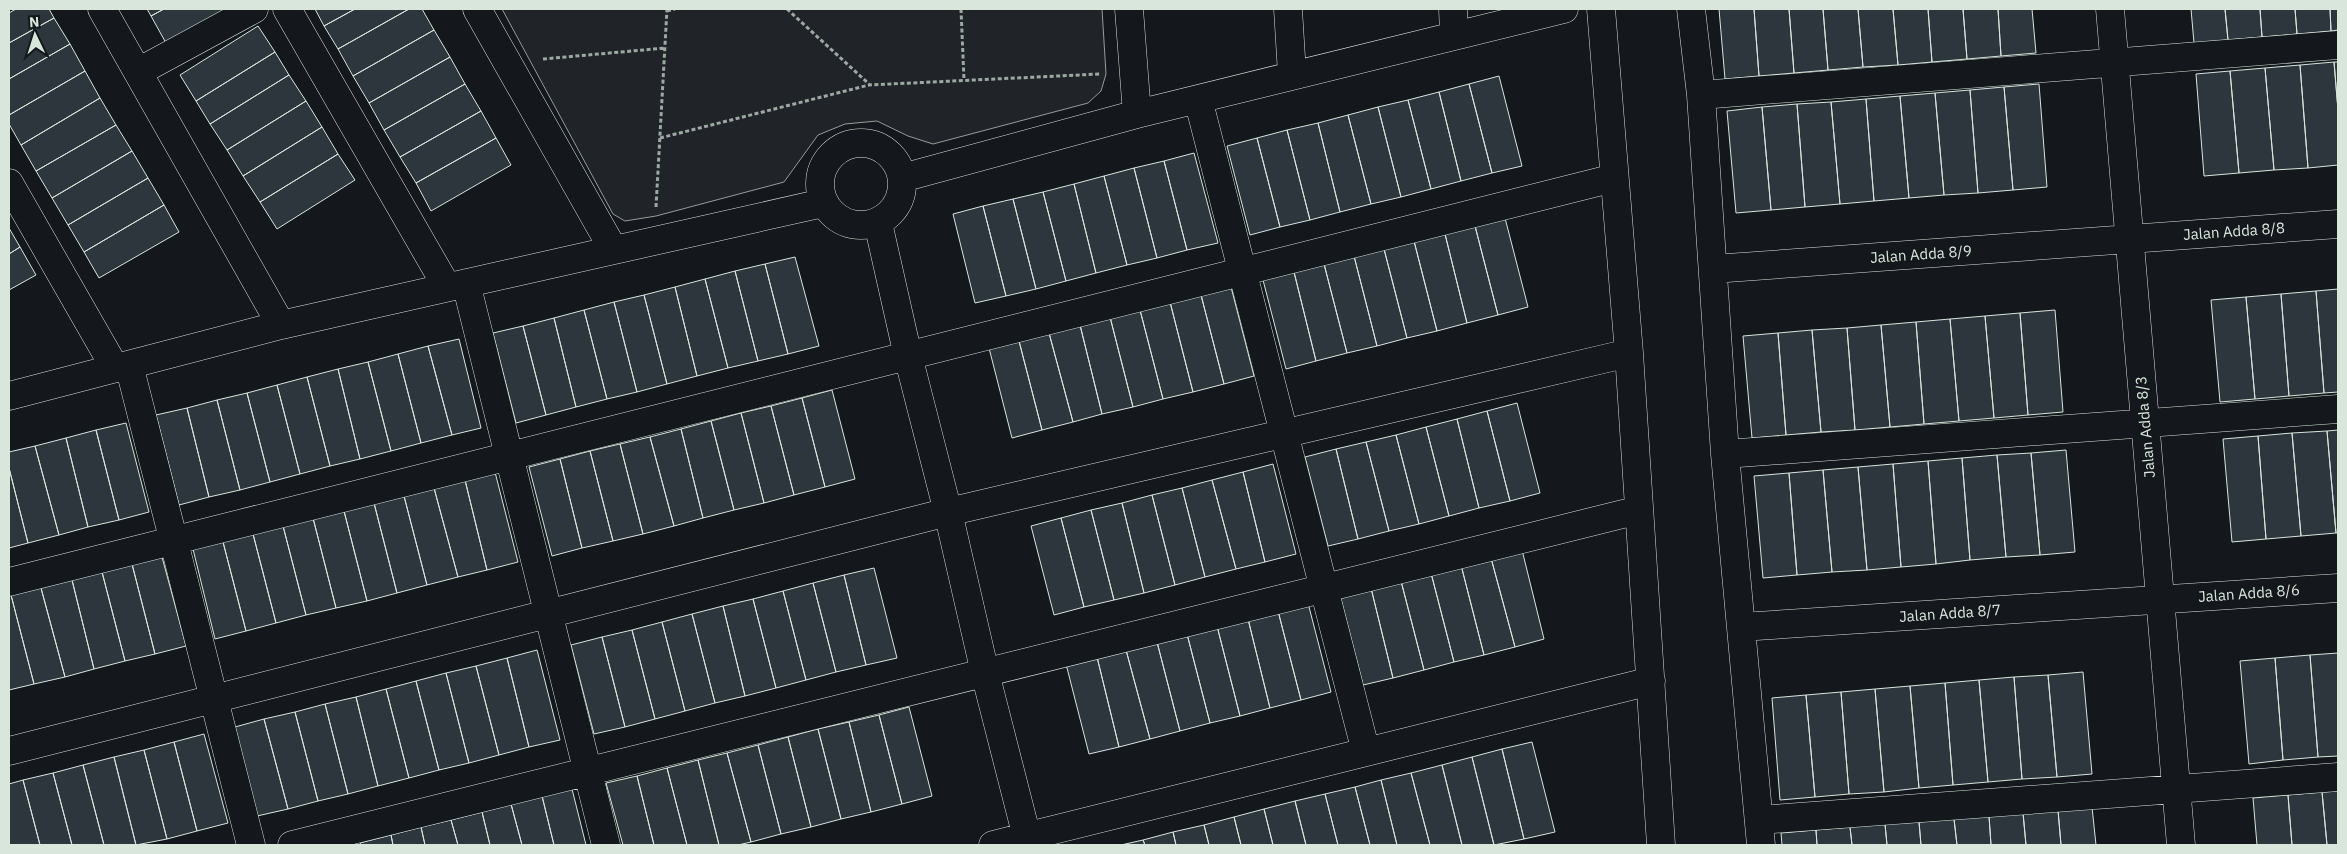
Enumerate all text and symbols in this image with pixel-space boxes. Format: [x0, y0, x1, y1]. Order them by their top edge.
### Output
north arrow [10, 10, 60, 60]
text: N [28, 13, 40, 31]
street label: Jalan Adda 8/8 [2182, 218, 2286, 244]
street label: Jalan Adda 8/9 [1869, 241, 1973, 267]
street label: Jalan Adda 8/3 [2131, 375, 2159, 479]
street label: Jalan Adda 8/6 [2197, 580, 2301, 606]
street label: Jalan Adda 8/7 [1898, 600, 2002, 626]

